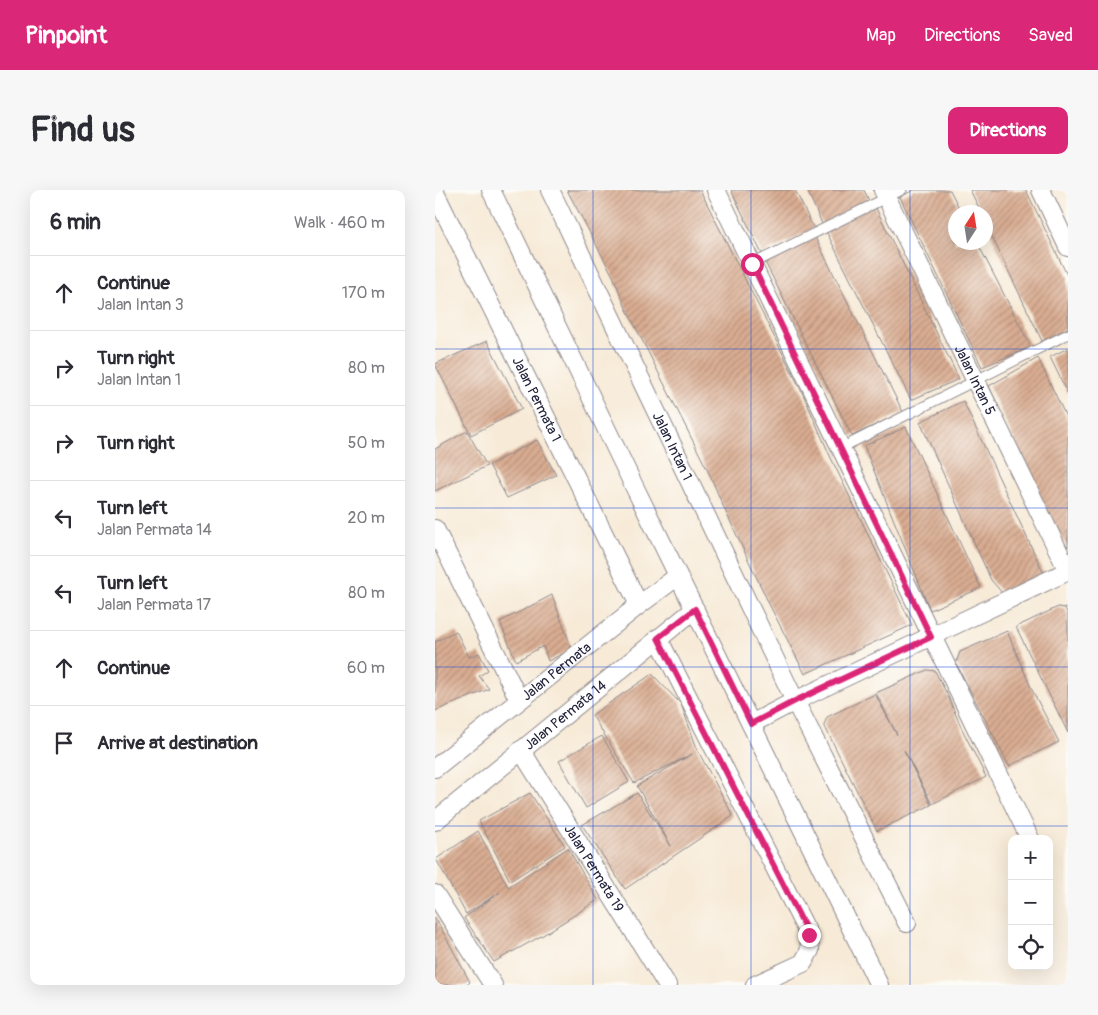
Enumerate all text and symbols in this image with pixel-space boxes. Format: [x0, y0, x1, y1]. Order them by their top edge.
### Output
text: Pinpoint [25, 21, 107, 50]
text: Map [866, 24, 896, 47]
text: Directions [924, 24, 1000, 47]
text: Saved [1028, 24, 1073, 47]
button: Directions [948, 107, 1068, 154]
text: Find us [30, 108, 135, 152]
north arrow [948, 205, 993, 250]
text: 6 min [50, 209, 101, 236]
text: Walk · 460 m [294, 213, 385, 233]
route start [741, 253, 764, 276]
text: Continue [97, 271, 170, 295]
icon: ahead [50, 279, 78, 307]
text: 170 m [342, 283, 385, 303]
text: Jalan Intan 3 [97, 295, 184, 315]
street label: Jalan Intan 5 [951, 342, 999, 418]
text: Turn right [97, 346, 175, 370]
icon: right [50, 354, 78, 382]
street label: Jalan Permata 1 [509, 354, 565, 444]
text: 80 m [348, 358, 385, 378]
text: Jalan Intan 1 [97, 370, 181, 390]
street label: Jalan Intan 1 [649, 409, 696, 483]
icon: right [50, 429, 78, 457]
text: Turn right [97, 431, 175, 455]
text: 50 m [348, 433, 385, 453]
text: Turn left [97, 496, 167, 520]
icon: left [50, 504, 78, 532]
text: 20 m [347, 508, 385, 528]
text: Jalan Permata 14 [97, 520, 212, 540]
text: Turn left [97, 571, 167, 595]
icon: left [50, 579, 78, 607]
text: 80 m [348, 583, 385, 603]
text: Jalan Permata 17 [97, 595, 211, 615]
street label: Jalan Permata [518, 638, 594, 704]
icon: ahead [50, 654, 78, 682]
text: Continue [97, 656, 170, 680]
text: 60 m [347, 658, 385, 678]
street label: Jalan Permata 14 [521, 676, 610, 753]
icon: arrive [50, 729, 78, 757]
text: Arrive at destination [97, 731, 258, 755]
street label: Jalan Permata 19 [561, 821, 628, 915]
map controls [1008, 835, 1053, 970]
button: + [1008, 835, 1053, 880]
button: − [1008, 880, 1053, 925]
route end [798, 924, 821, 947]
button: locate [1008, 925, 1053, 970]

